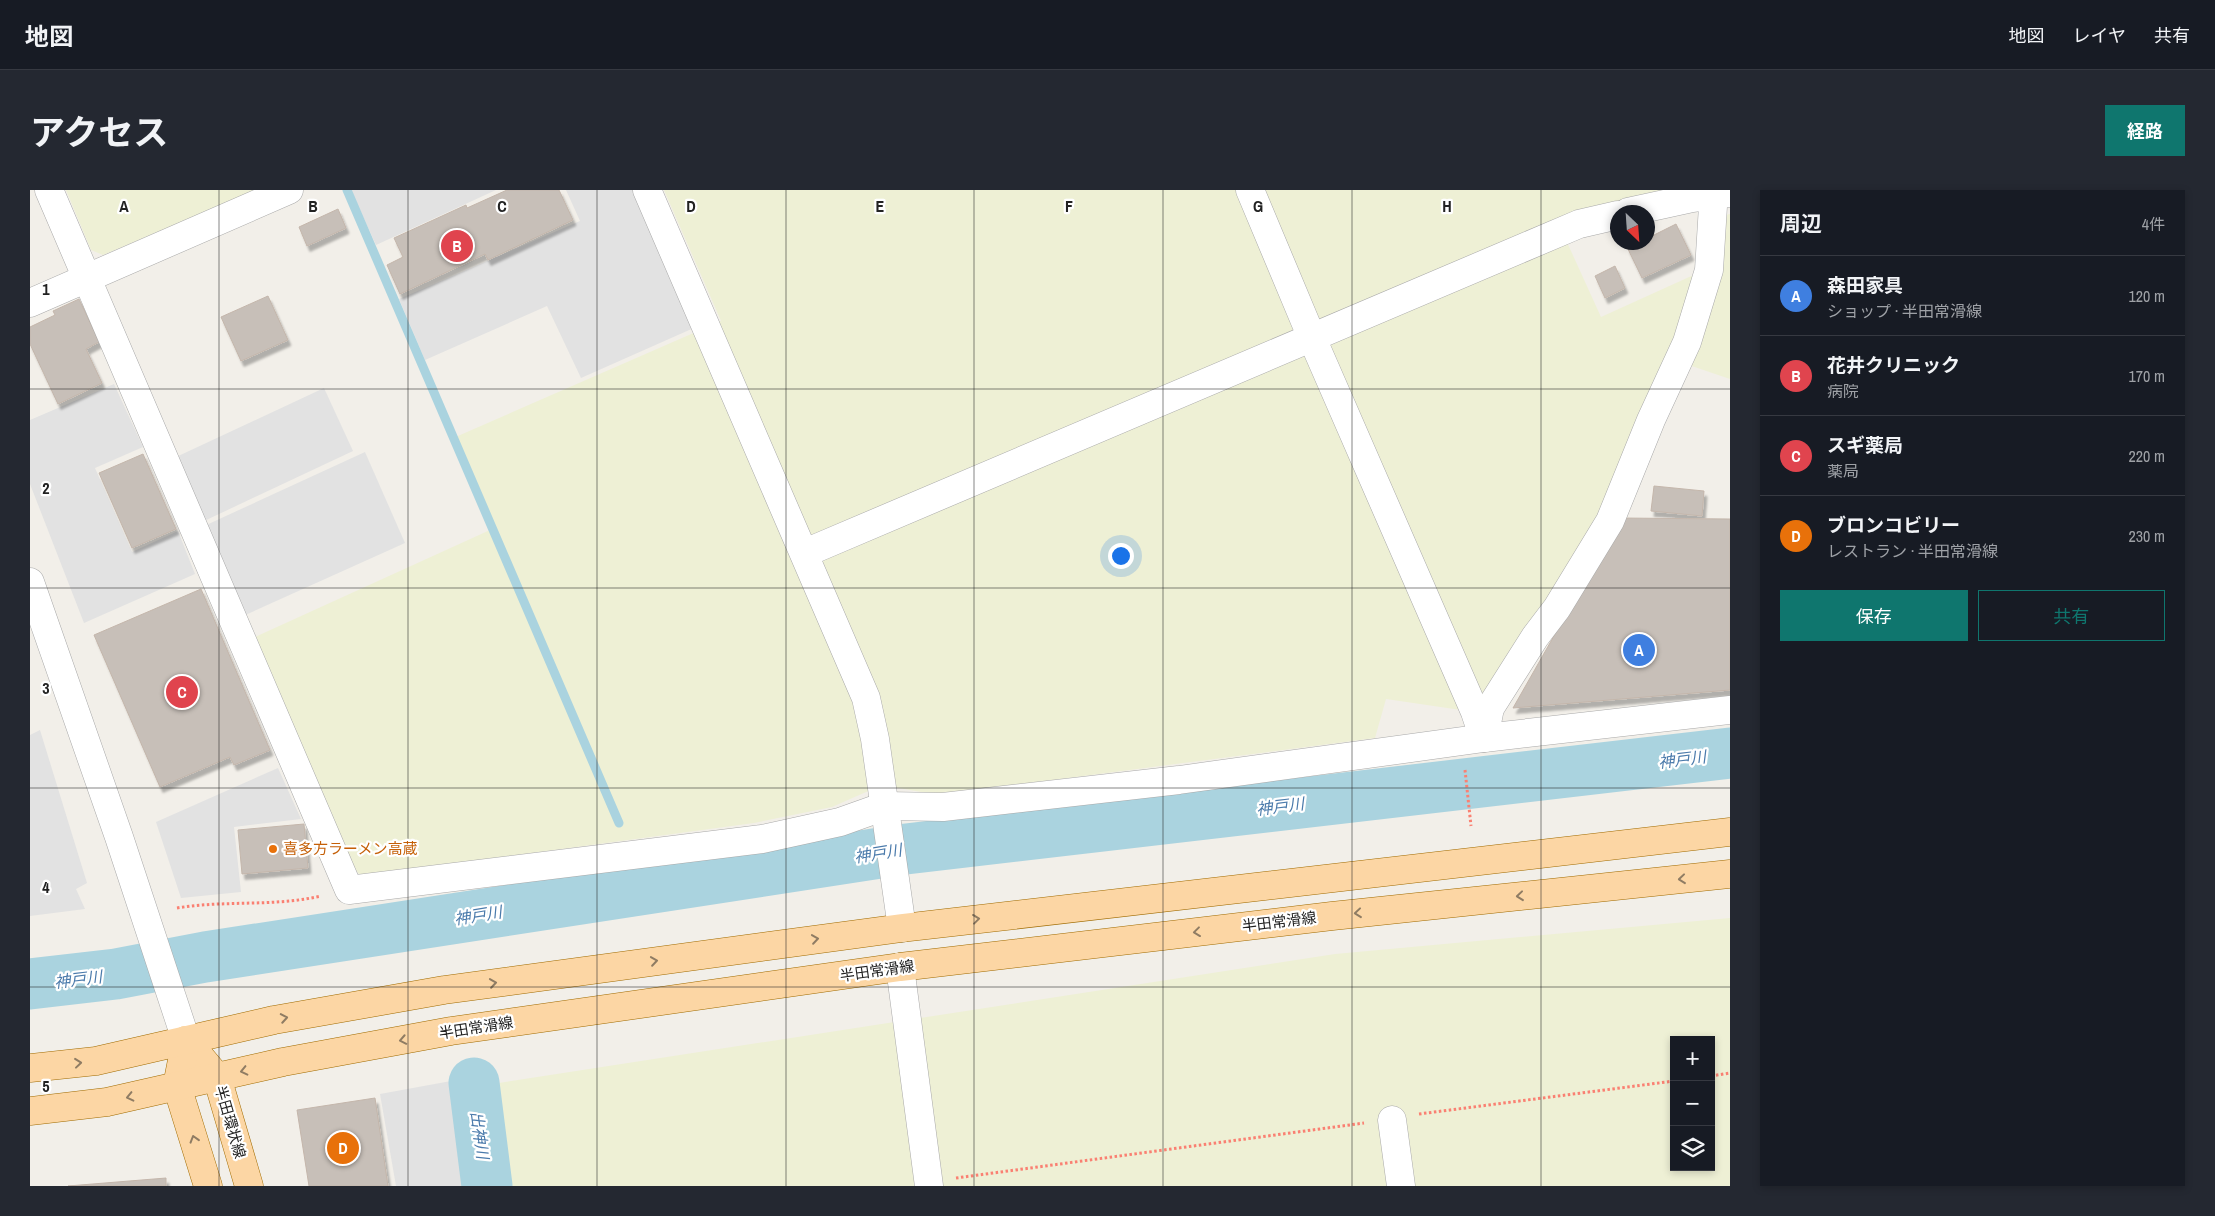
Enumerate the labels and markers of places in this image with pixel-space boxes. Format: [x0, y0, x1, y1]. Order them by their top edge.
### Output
pin: B [441, 227, 473, 265]
pin: A [1623, 631, 1655, 669]
pin: C [166, 673, 198, 711]
place label: 喜多方ラーメン高蔵 [283, 838, 417, 859]
marker: 喜多方ラーメン高蔵 [267, 843, 279, 855]
pin: D [327, 1129, 359, 1167]

